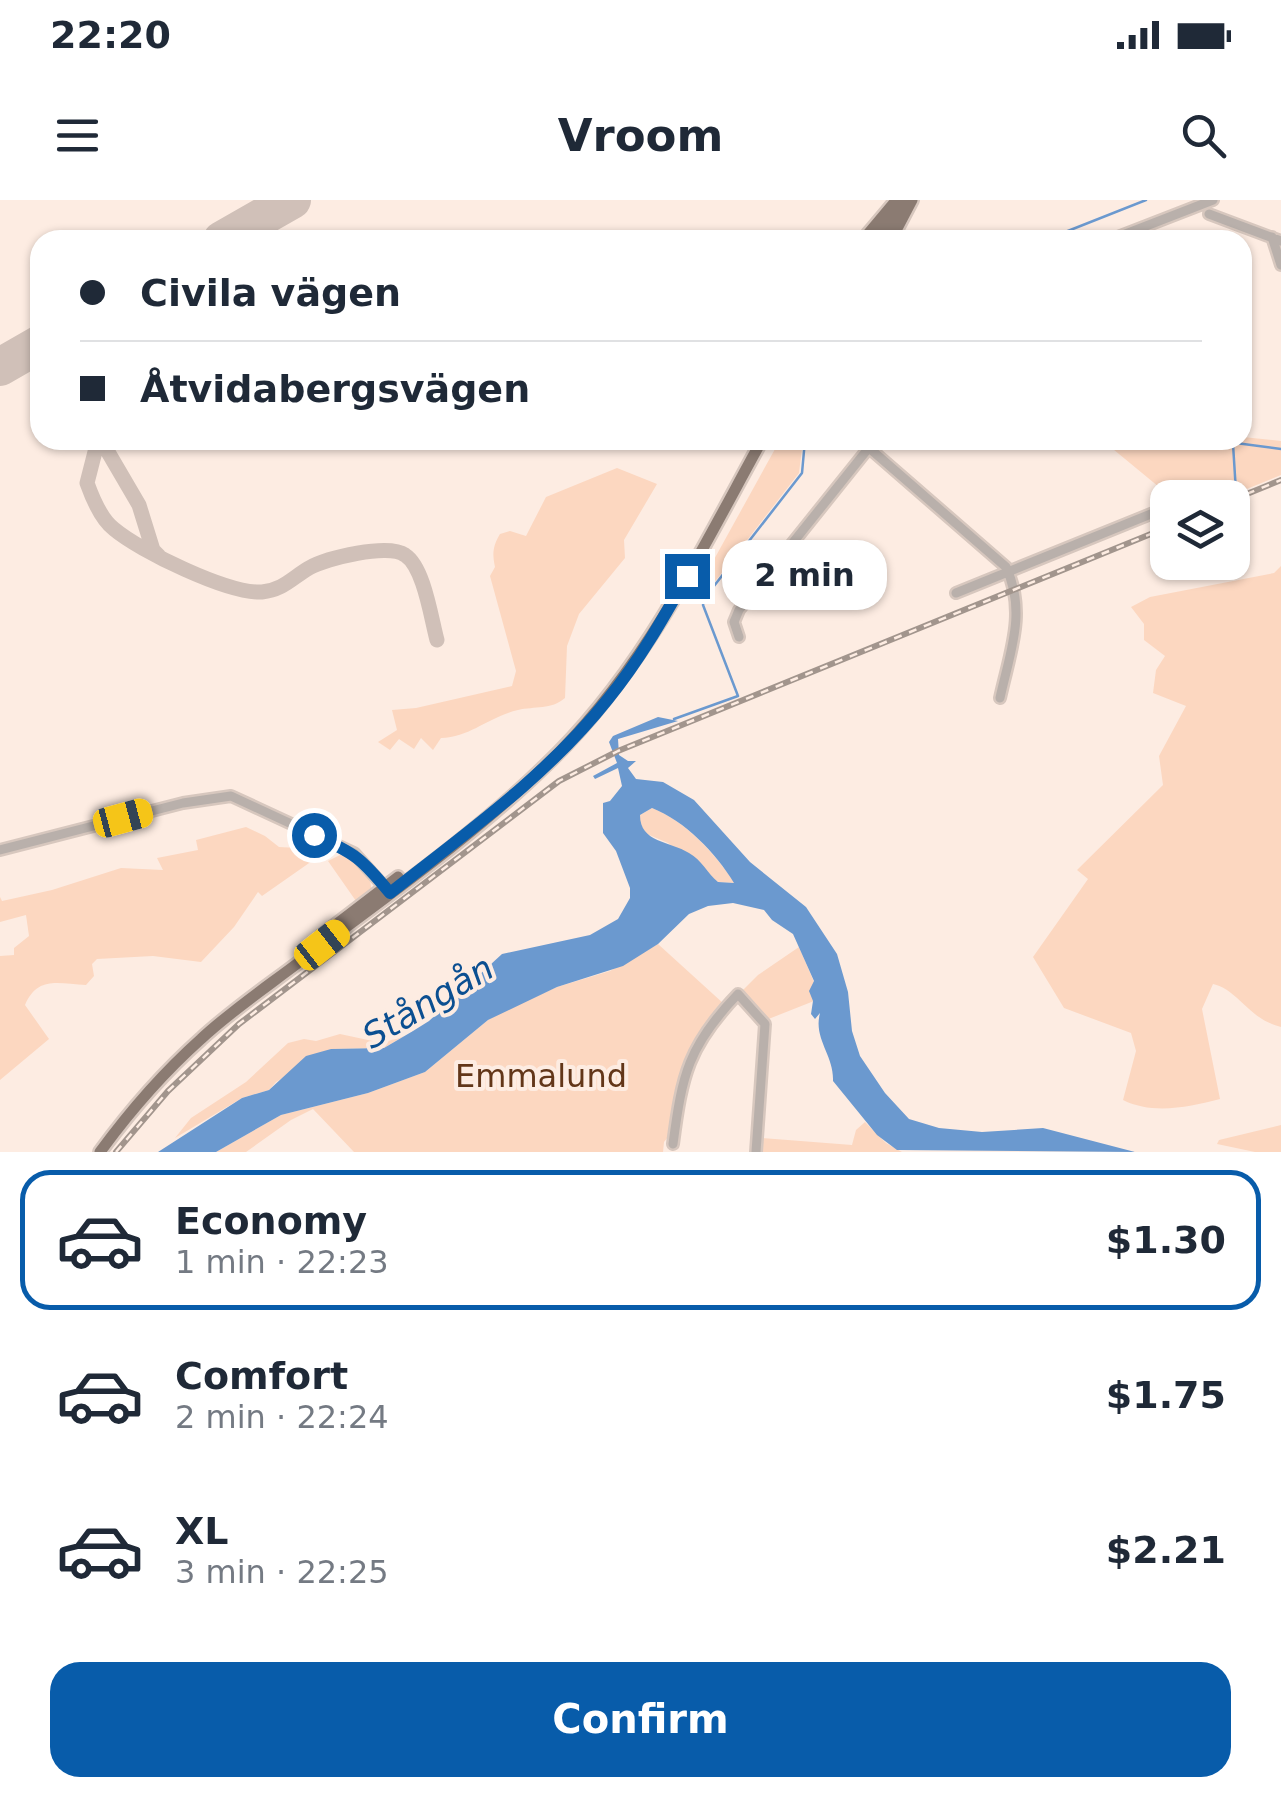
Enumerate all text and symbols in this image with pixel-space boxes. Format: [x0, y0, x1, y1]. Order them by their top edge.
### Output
text: 22:20 [50, 13, 171, 57]
icon: menu [50, 108, 105, 163]
icon: search [1176, 108, 1231, 163]
text: Vroom [558, 109, 723, 162]
text: Civila vägen [140, 271, 401, 315]
text: Åtvidabergsvägen [140, 367, 530, 411]
map controls [1150, 480, 1250, 580]
button: layers [1150, 480, 1250, 580]
callout: 2 min [722, 541, 887, 611]
route end [665, 554, 710, 599]
text: 2 min [754, 556, 855, 594]
car [90, 796, 156, 840]
route start [292, 813, 337, 858]
car [289, 915, 355, 975]
water label: Stångån [355, 947, 501, 1057]
park label: Emmalund [455, 1057, 627, 1095]
icon: car [55, 1195, 145, 1285]
text: Economy [175, 1199, 367, 1243]
text: $1.30 [1106, 1218, 1226, 1262]
text: 1 min · 22:23 [175, 1243, 389, 1281]
icon: car [55, 1350, 145, 1440]
text: Comfort [175, 1354, 348, 1398]
text: $1.75 [1106, 1373, 1226, 1417]
text: 2 min · 22:24 [175, 1398, 389, 1436]
icon: car [55, 1505, 145, 1595]
text: XL [175, 1509, 229, 1553]
text: $2.21 [1106, 1528, 1226, 1572]
text: 3 min · 22:25 [175, 1553, 389, 1591]
button: Confirm [50, 1662, 1231, 1777]

